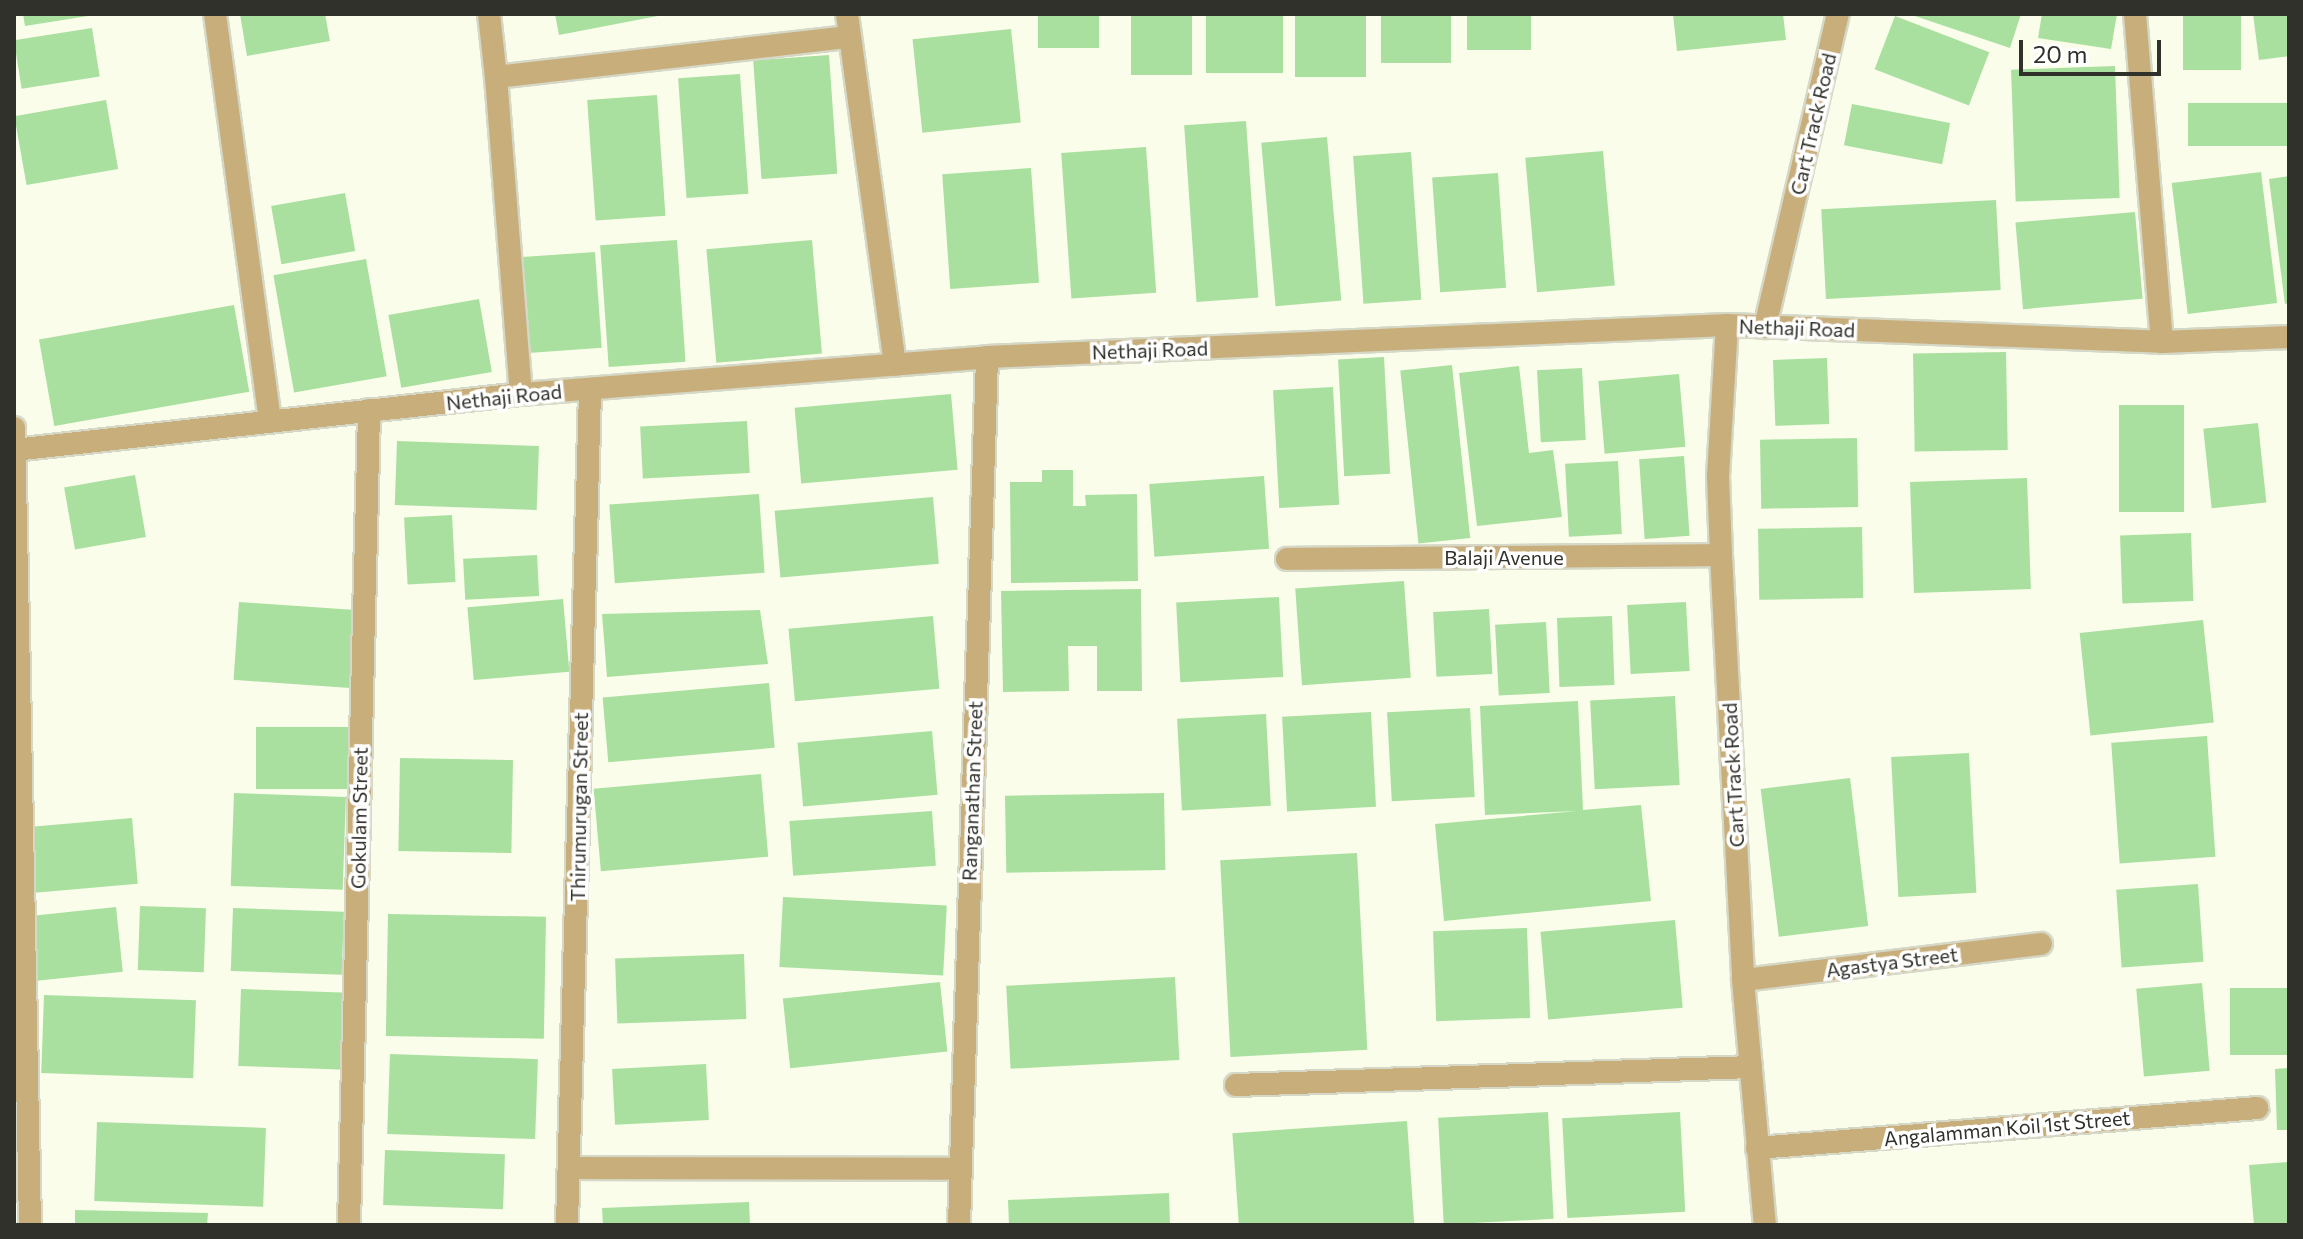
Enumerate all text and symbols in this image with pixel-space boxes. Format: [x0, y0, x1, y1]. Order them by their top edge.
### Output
scale bar [2023, 24, 2165, 74]
text: 20 m [2033, 39, 2087, 68]
street label: Cart Track Road [1785, 51, 1841, 197]
street label: Nethaji Road [1738, 314, 1856, 342]
street label: Nethaji Road [1091, 336, 1209, 364]
street label: Nethaji Road [445, 379, 563, 415]
street label: Balaji Avenue [1444, 545, 1564, 569]
street label: Ranganathan Street [957, 700, 987, 882]
street label: Cart Track Road [1717, 702, 1749, 848]
street label: Thirumurugan Street [565, 712, 593, 902]
street label: Gokulam Street [346, 747, 372, 889]
street label: Agastya Street [1825, 942, 1959, 982]
street label: Angalamman Koil 1st Street [1883, 1105, 2131, 1151]

